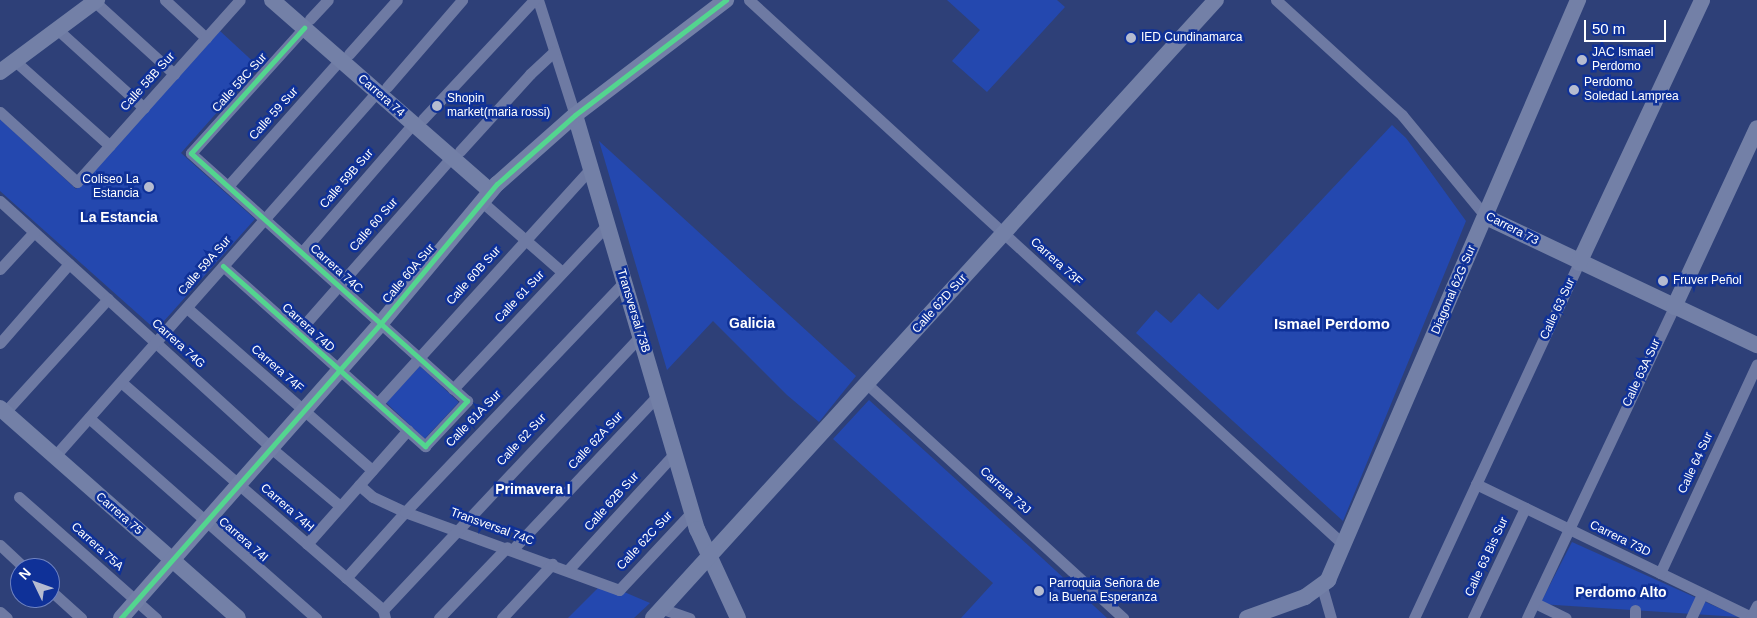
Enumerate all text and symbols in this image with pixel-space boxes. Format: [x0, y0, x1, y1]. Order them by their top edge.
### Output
scale bar [1587, 10, 1670, 42]
text: 50 m [1592, 20, 1625, 37]
place label: IED Cundinamarca [1141, 31, 1242, 45]
marker: IED Cundinamarca [1125, 32, 1137, 44]
place label: JAC Ismael Perdomo [1592, 46, 1653, 74]
street label: Calle 58B Sur [118, 50, 178, 114]
street label: Calle 58C Sur [210, 50, 270, 116]
marker: JAC Ismael Perdomo [1576, 54, 1588, 66]
street label: Carrera 74 [355, 72, 407, 120]
place label: Perdomo Soledad Lamprea [1584, 76, 1679, 104]
marker: Perdomo Soledad Lamprea [1568, 84, 1580, 96]
street label: Calle 59 Sur [247, 85, 301, 143]
place label: Shopin market(maria rossi) [447, 92, 550, 120]
marker: Shopin market(maria rossi) [431, 100, 443, 112]
street label: Calle 59B Sur [317, 146, 377, 212]
place label: Coliseo La Estancia [82, 173, 139, 201]
marker: Coliseo La Estancia [143, 181, 155, 193]
street label: Calle 60 Sur [347, 195, 401, 255]
district label: La Estancia [80, 209, 158, 225]
street label: Carrera 73 [1483, 210, 1541, 248]
street label: Calle 59A Sur [175, 233, 235, 299]
street label: Carrera 73F [1027, 235, 1085, 289]
street label: Calle 60A Sur [380, 241, 438, 307]
street label: Carrera 74C [307, 242, 365, 296]
street label: Diagonal 62G Sur [1429, 243, 1479, 337]
street label: Calle 60B Sur [444, 244, 504, 308]
street label: Transversal 73B [613, 267, 653, 355]
street label: Calle 61 Sur [492, 268, 548, 326]
street label: Calle 62D Sur [910, 271, 970, 337]
place label: Fruver Peñol [1673, 274, 1742, 288]
marker: Fruver Peñol [1657, 275, 1669, 287]
street label: Calle 63 Sur [1538, 276, 1578, 342]
street label: Carrera 74D [279, 301, 337, 355]
district label: Galicia [729, 315, 775, 331]
district label: Ismael Perdomo [1274, 315, 1390, 333]
street label: Carrera 74G [148, 316, 208, 372]
street label: Calle 63A Sur [1620, 336, 1664, 410]
street label: Carrera 74F [248, 342, 306, 396]
street label: Calle 61A Sur [443, 387, 505, 451]
street label: Calle 62A Sur [565, 409, 627, 473]
street label: Calle 62 Sur [494, 411, 550, 469]
street label: Calle 64 Sur [1676, 430, 1716, 496]
street label: Carrera 73J [977, 464, 1033, 518]
street label: Calle 62B Sur [582, 470, 642, 534]
street label: Carrera 74H [257, 481, 317, 535]
district label: Primavera I [495, 481, 571, 497]
street label: Carrera 75 [93, 490, 145, 538]
street label: Transversal 74C [448, 505, 536, 549]
street label: Calle 62C Sur [614, 509, 676, 573]
street label: Carrera 74I [215, 515, 271, 565]
street label: Calle 63 Bis Sur [1462, 515, 1512, 599]
street label: Carrera 73D [1587, 518, 1653, 560]
street label: Carrera 75A [68, 520, 126, 574]
north arrow [10, 558, 60, 608]
text: N [15, 565, 34, 583]
place label: Parroquia Señora de la Buena Esperanza [1049, 577, 1160, 605]
district label: Perdomo Alto [1575, 584, 1667, 600]
marker: Parroquia Señora de la Buena Esperanza [1033, 585, 1045, 597]

